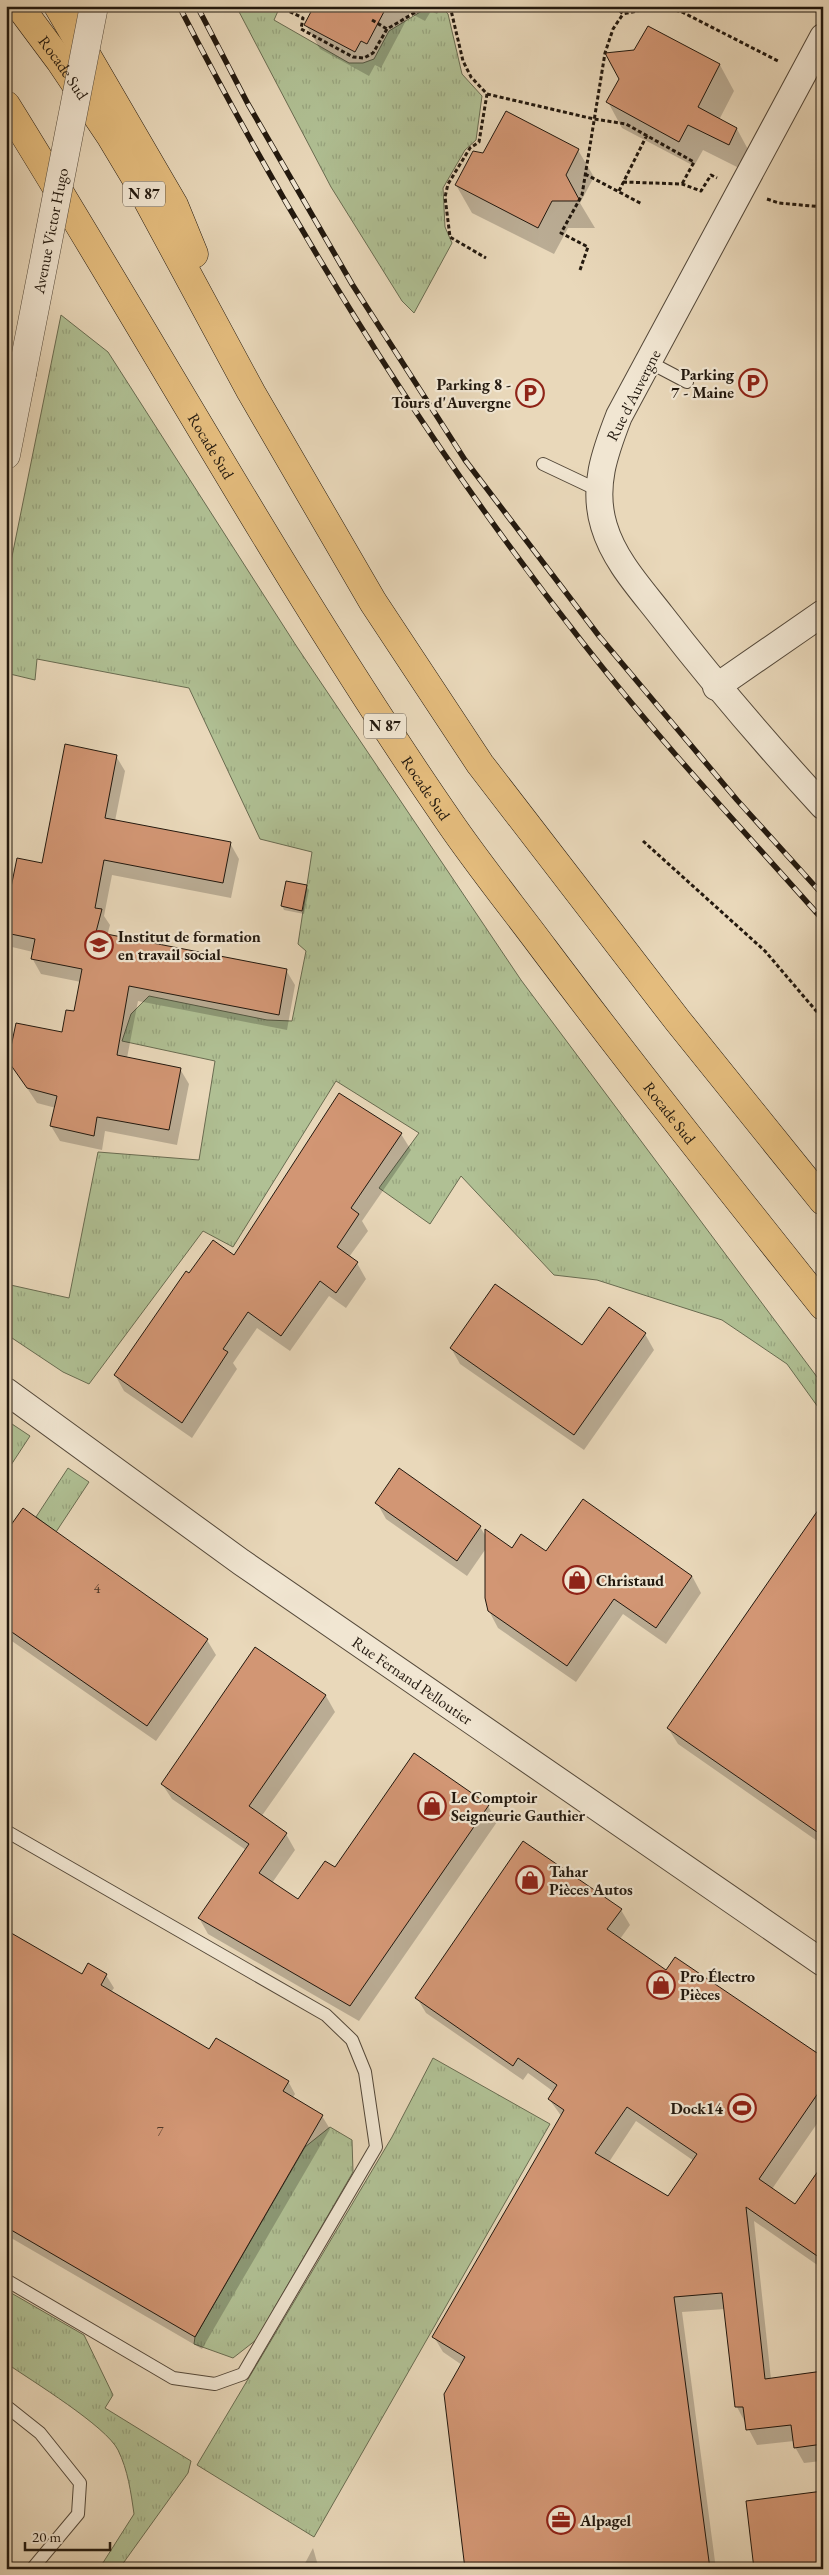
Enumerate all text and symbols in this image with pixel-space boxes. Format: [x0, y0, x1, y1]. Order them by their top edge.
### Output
street label: Rocade Sud [34, 31, 93, 105]
street label: Avenue Victor Hugo [28, 166, 73, 297]
road number: N 87 [123, 182, 165, 206]
street label: Rue d'Auvergne [601, 346, 665, 445]
place label: Parking 7 - Maine [671, 364, 735, 403]
parking icon: Parking 7 - Maine [738, 368, 768, 398]
place label: Parking 8 - Tours d'Auvergne [391, 374, 511, 413]
parking icon: Parking 8 - Tours d'Auvergne [515, 378, 545, 408]
street label: Rocade Sud [183, 409, 239, 484]
road number: N 87 [364, 714, 406, 738]
street label: Rocade Sud [397, 752, 456, 825]
place label: Institut de formation en travail social [118, 926, 261, 965]
school or university icon: Institut de formation en travail social [84, 930, 114, 960]
street label: Rocade Sud [639, 1078, 701, 1149]
shop icon: Christaud [562, 1565, 592, 1595]
place label: Christaud [596, 1570, 664, 1591]
house number: 4 [94, 1579, 101, 1597]
street label: Rue Fernand Pelloutier [348, 1632, 477, 1730]
place label: Le Comptoir Seigneurie Gauthier [451, 1787, 586, 1826]
shop icon: Le Comptoir Seigneurie Gauthier [417, 1791, 447, 1821]
place label: Tahar Pièces Autos [549, 1861, 633, 1900]
shop icon: Tahar Pièces Autos [515, 1865, 545, 1895]
place label: Pro Électro Pièces [680, 1966, 755, 2005]
shop icon: Pro Électro Pièces [646, 1970, 676, 2000]
sports icon: Dock14 [727, 2093, 757, 2123]
place label: Dock14 [671, 2098, 724, 2119]
house number: 7 [157, 2122, 164, 2140]
office icon: Alpagel [546, 2505, 576, 2535]
place label: Alpagel [579, 2510, 631, 2531]
scale bar [25, 2520, 110, 2552]
text: 20 m [32, 2527, 61, 2546]

